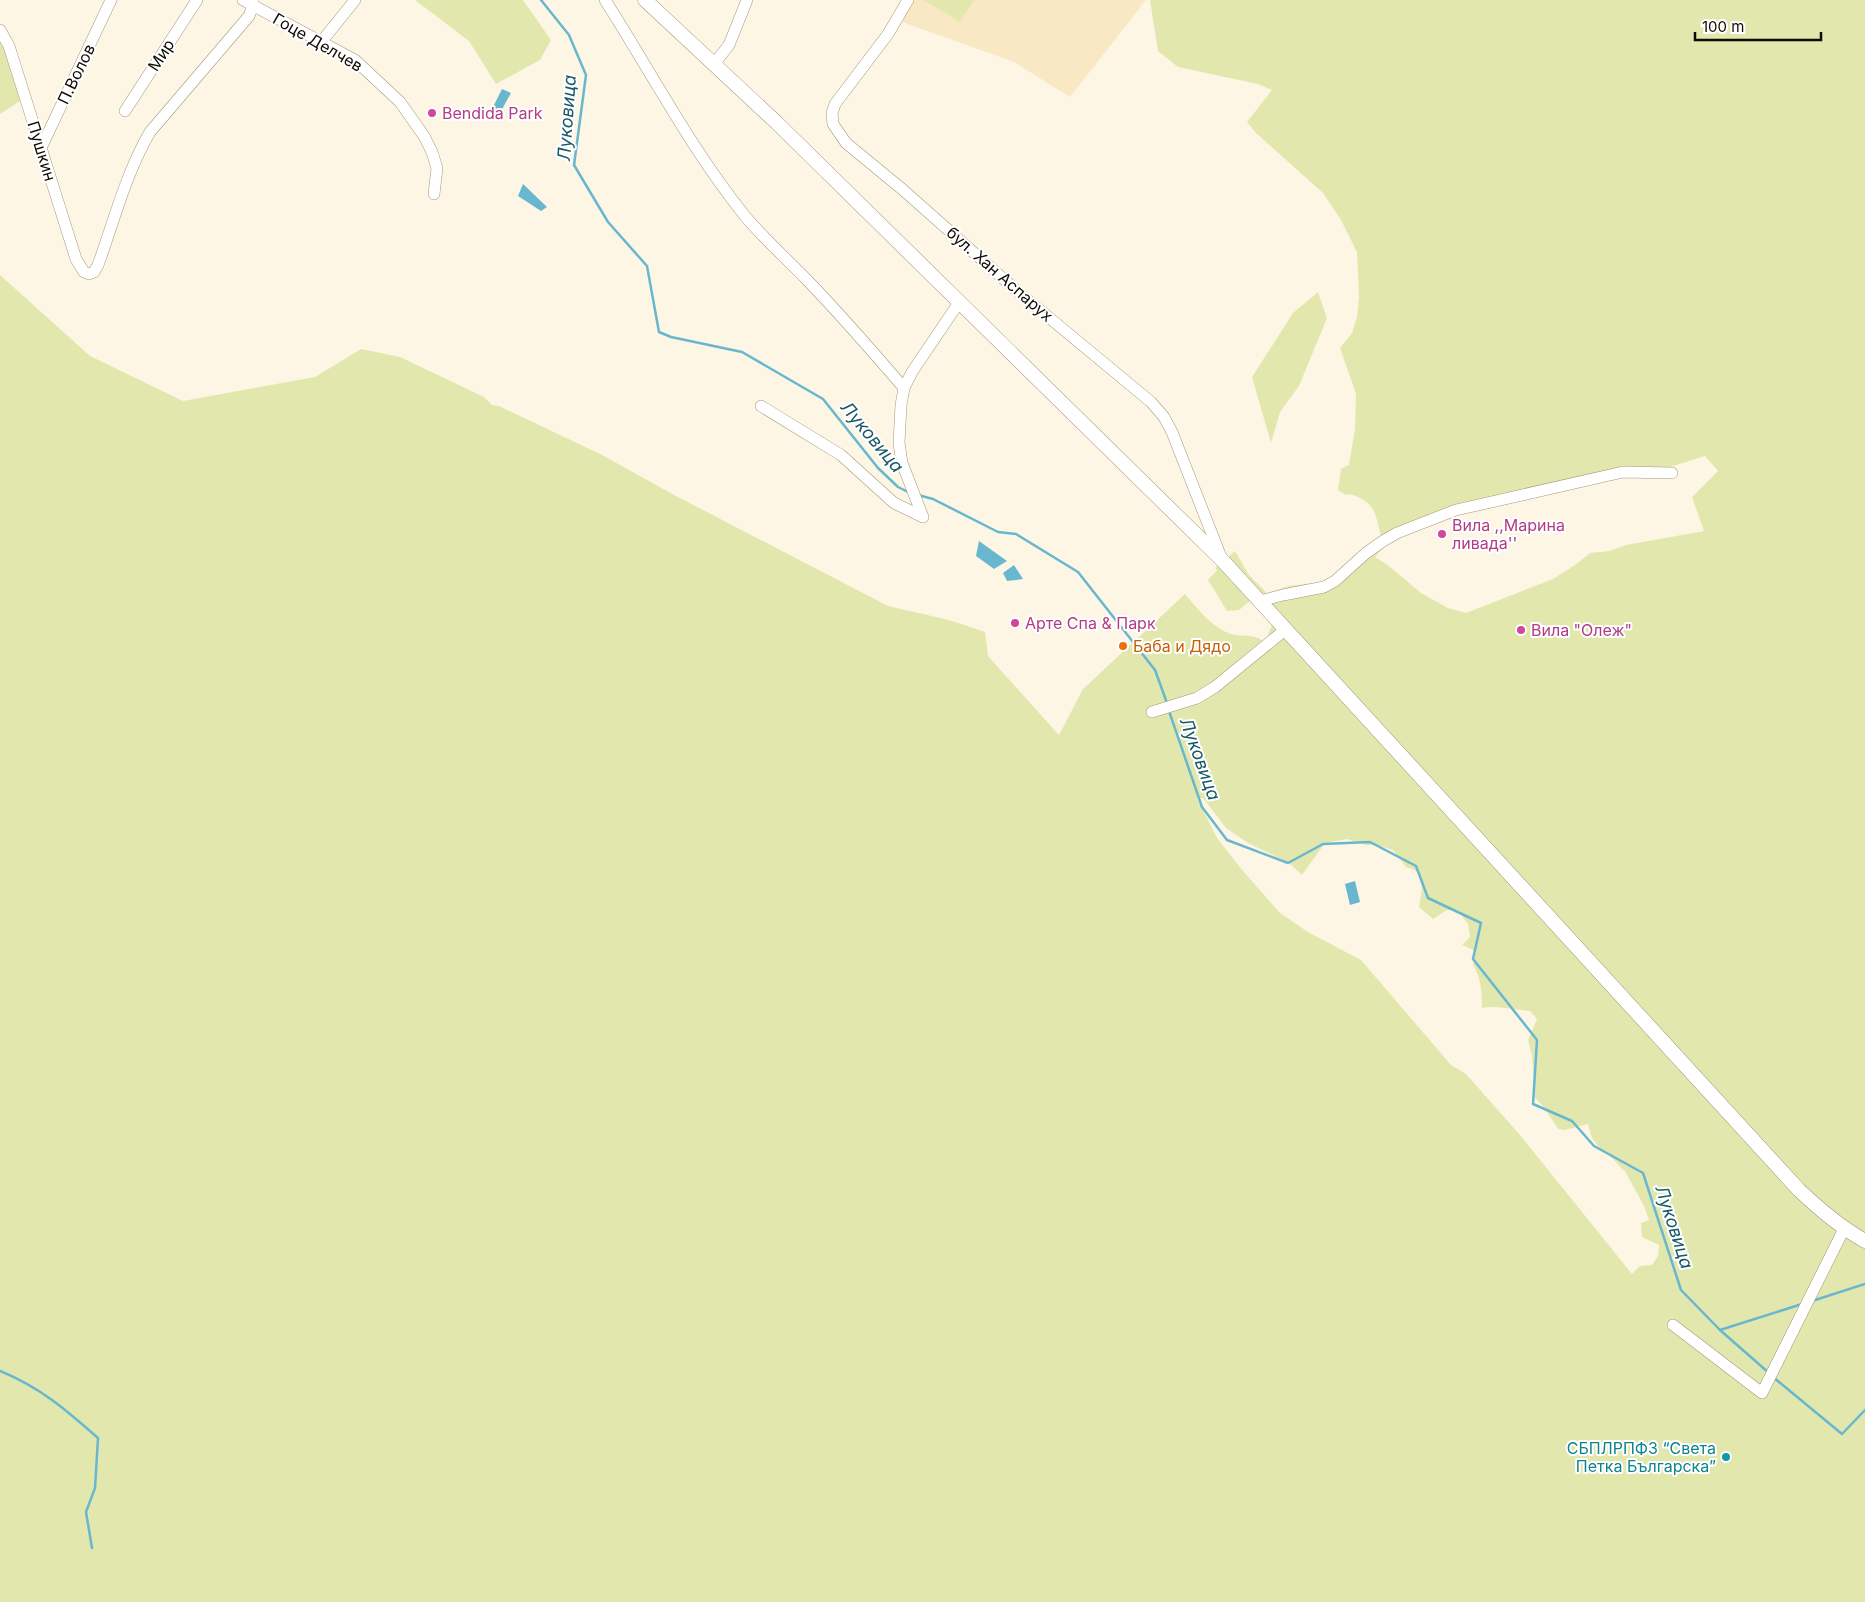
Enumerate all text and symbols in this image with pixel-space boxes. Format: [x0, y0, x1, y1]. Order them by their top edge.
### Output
street label: Гоце Делчев [270, 8, 366, 76]
scale bar [1695, 10, 1821, 42]
text: 100 m [1702, 17, 1744, 36]
street label: Мир [143, 35, 179, 75]
street label: П.Волов [53, 41, 99, 107]
water label: Луковица [553, 74, 580, 162]
place label: Bendida Park [442, 103, 543, 123]
marker: Bendida Park [426, 107, 438, 119]
street label: Пушкин [23, 119, 61, 183]
street label: бул. Хан Аспарух [943, 222, 1058, 326]
water label: Луковица [837, 397, 908, 477]
place label: Вила ,,Марина ливада'' [1452, 515, 1565, 553]
marker: Вила ,,Марина ливада'' [1436, 528, 1448, 540]
place label: Арте Спа & Парк [1025, 613, 1156, 633]
marker: Арте Спа & Парк [1009, 617, 1021, 629]
place label: Вила "Олеж" [1531, 620, 1632, 640]
marker: Вила "Олеж" [1515, 624, 1527, 636]
place label: Баба и Дядо [1133, 636, 1231, 656]
marker: Баба и Дядо [1117, 640, 1129, 652]
water label: Луковица [1176, 715, 1225, 803]
water label: Луковица [1651, 1182, 1698, 1271]
place label: СБПЛРПФЗ “Света Петка Българска” [1567, 1438, 1716, 1476]
marker: СБПЛРПФЗ “Света Петка Българска” [1720, 1451, 1732, 1463]

